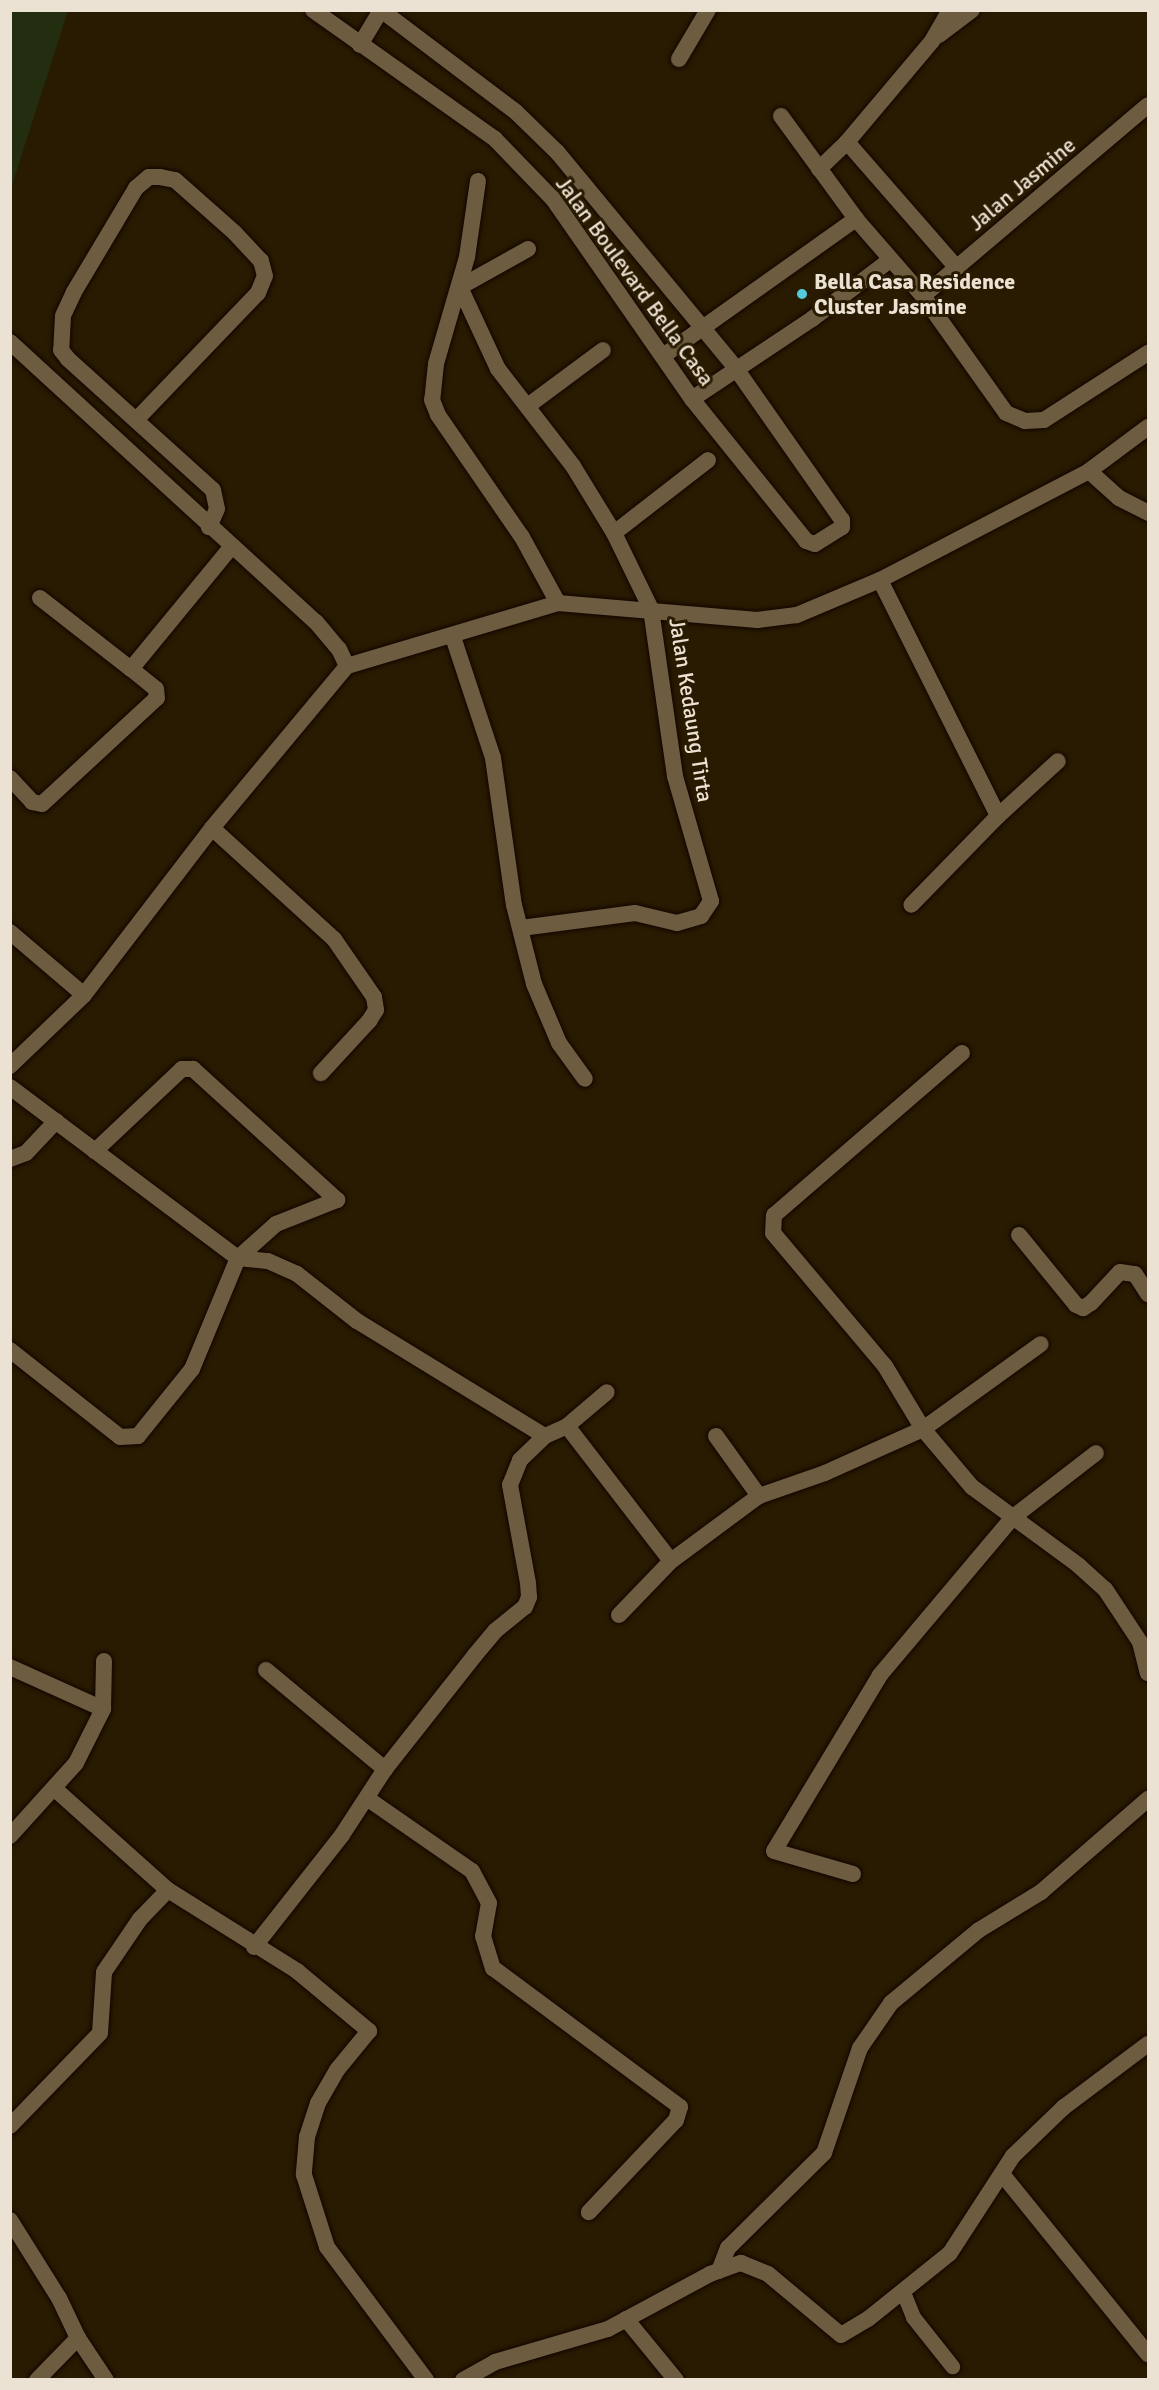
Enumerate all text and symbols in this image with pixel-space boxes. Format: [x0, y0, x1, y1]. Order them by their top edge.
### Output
street label: Jalan Jasmine [963, 132, 1081, 236]
street label: Jalan Boulevard Bella Casa [550, 171, 720, 391]
place label: Bella Casa Residence Cluster Jasmine [814, 268, 1015, 320]
marker: Bella Casa Residence Cluster Jasmine [795, 287, 809, 301]
street label: Jalan Kedaung Tirta [663, 616, 719, 804]

